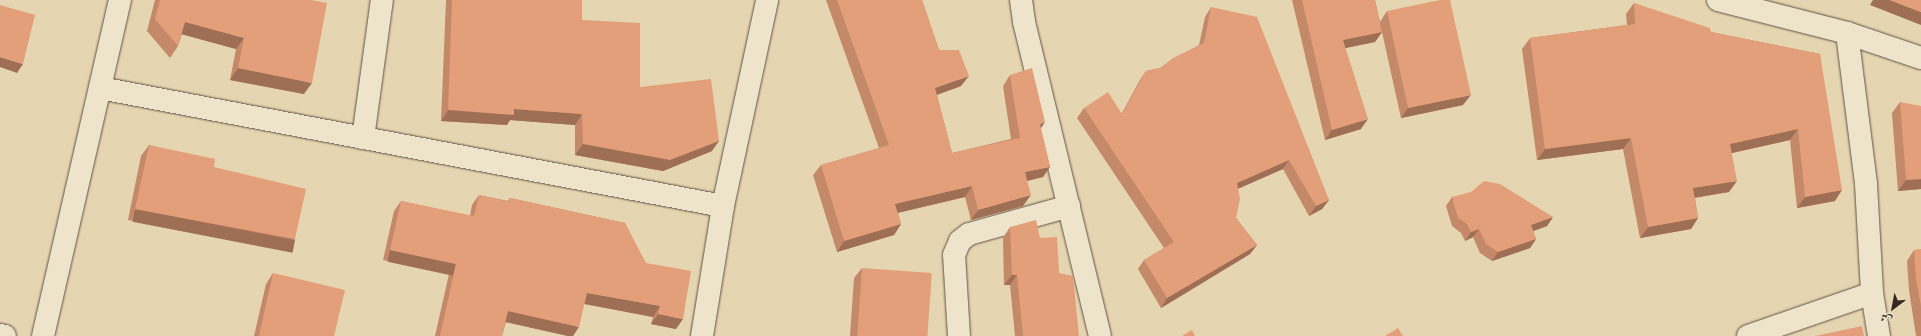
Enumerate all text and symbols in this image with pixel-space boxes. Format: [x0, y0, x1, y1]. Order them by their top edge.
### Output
north arrow [1873, 288, 1913, 328]
text: ش [1878, 310, 1894, 327]

